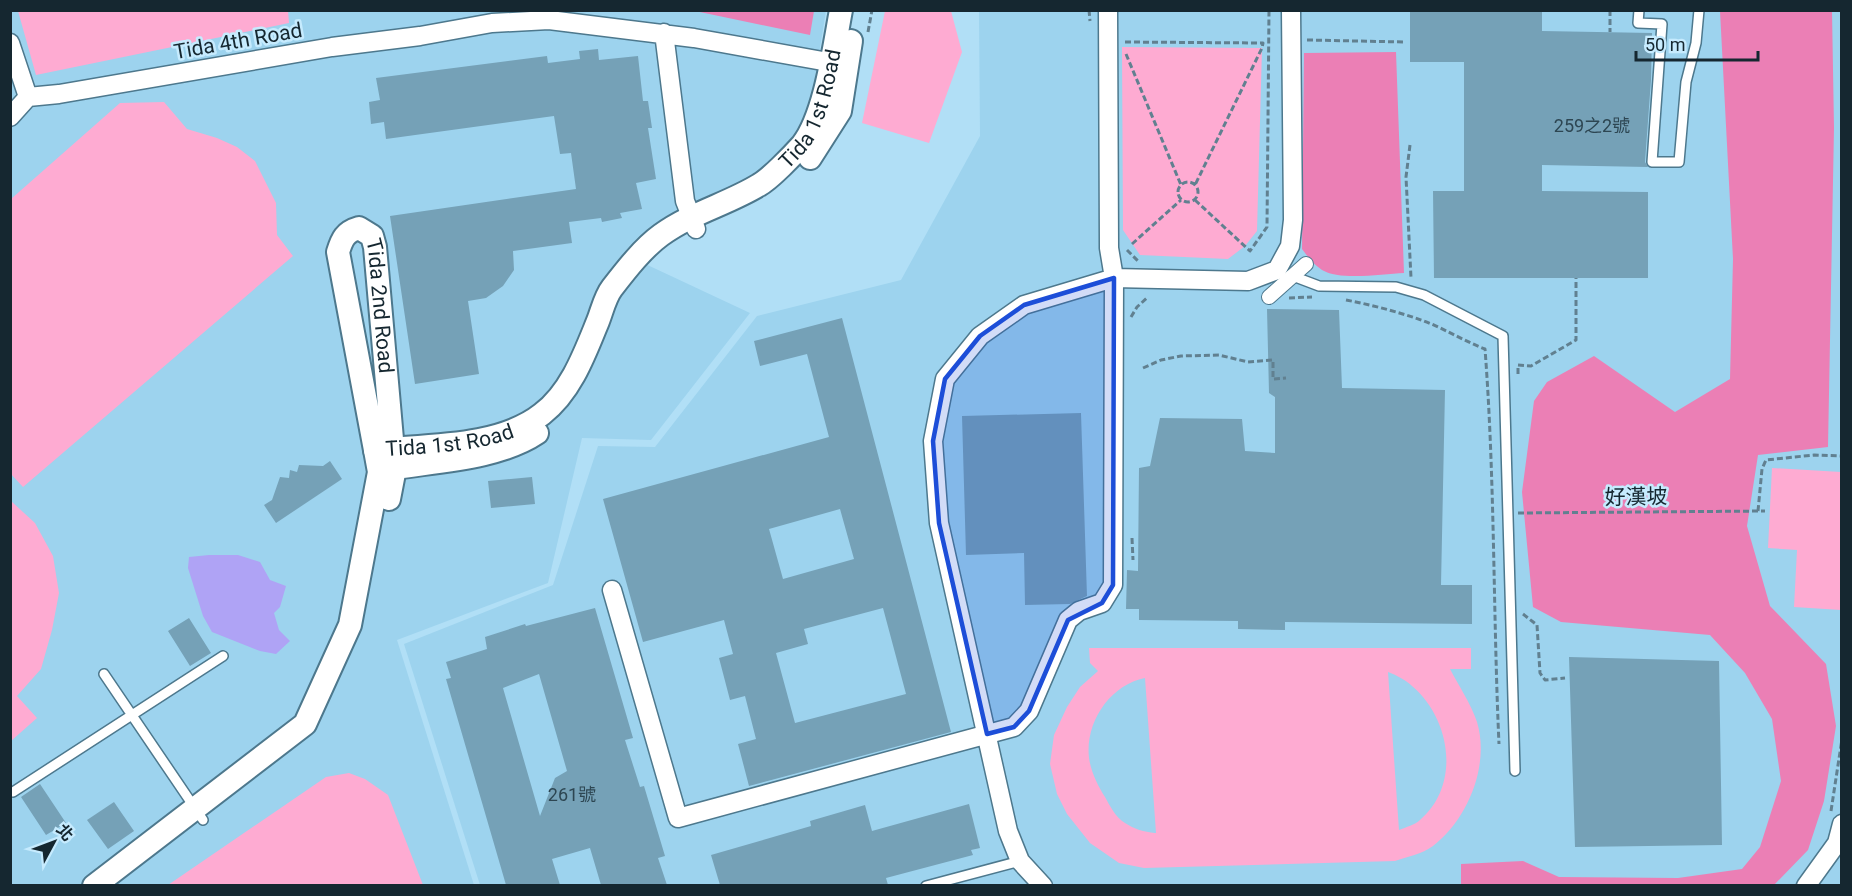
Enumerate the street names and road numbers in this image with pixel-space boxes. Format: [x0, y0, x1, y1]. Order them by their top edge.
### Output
street label: Tida 4th Road [172, 18, 304, 64]
street label: Tida 1st Road [774, 47, 846, 174]
street label: Tida 2nd Road [361, 236, 398, 374]
street label: Tida 1st Road [385, 419, 517, 461]
street label: 好漢坡 [1604, 484, 1668, 510]

